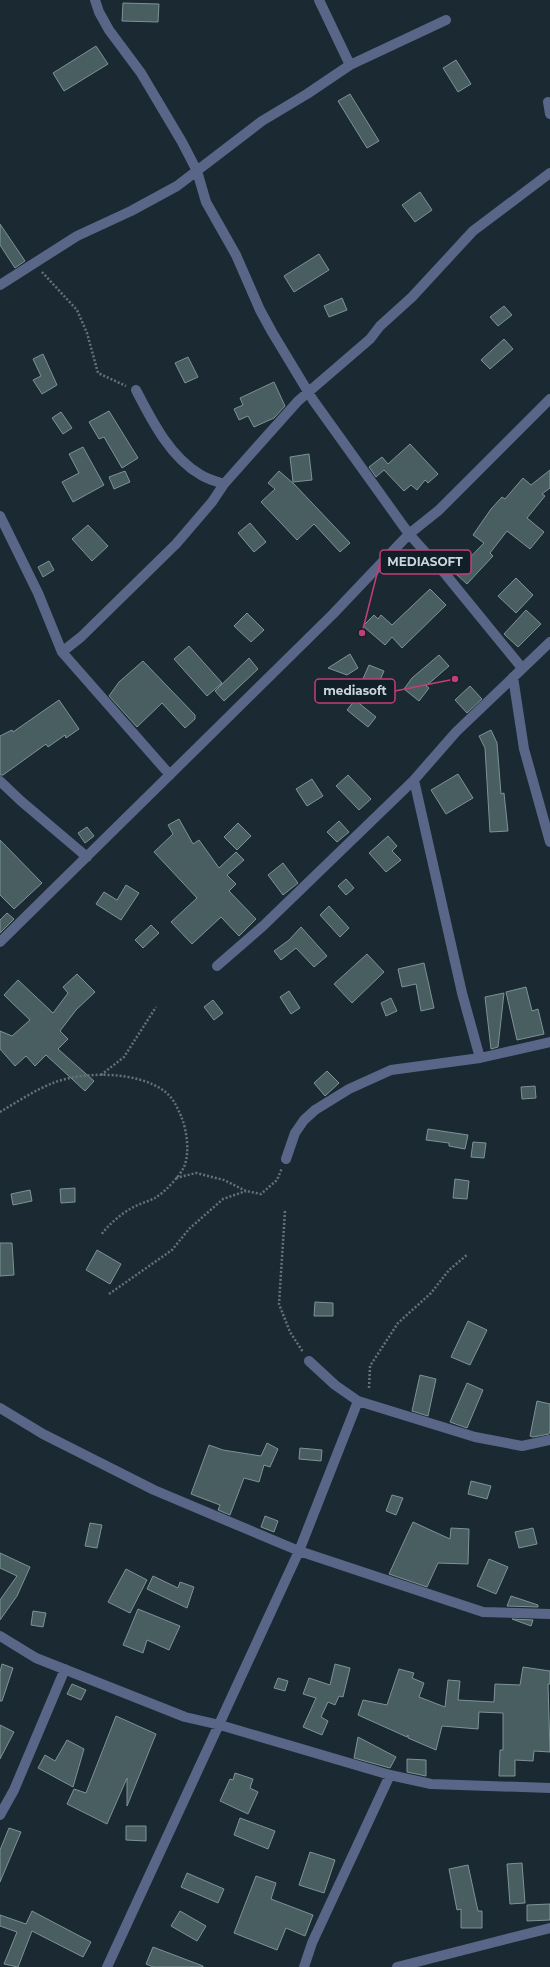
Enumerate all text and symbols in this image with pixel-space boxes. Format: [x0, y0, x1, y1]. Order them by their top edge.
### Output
callout: MEDIASOFT [380, 550, 471, 574]
text: MEDIASOFT [387, 554, 463, 569]
callout: mediasoft [315, 679, 395, 703]
text: mediasoft [323, 683, 388, 698]

